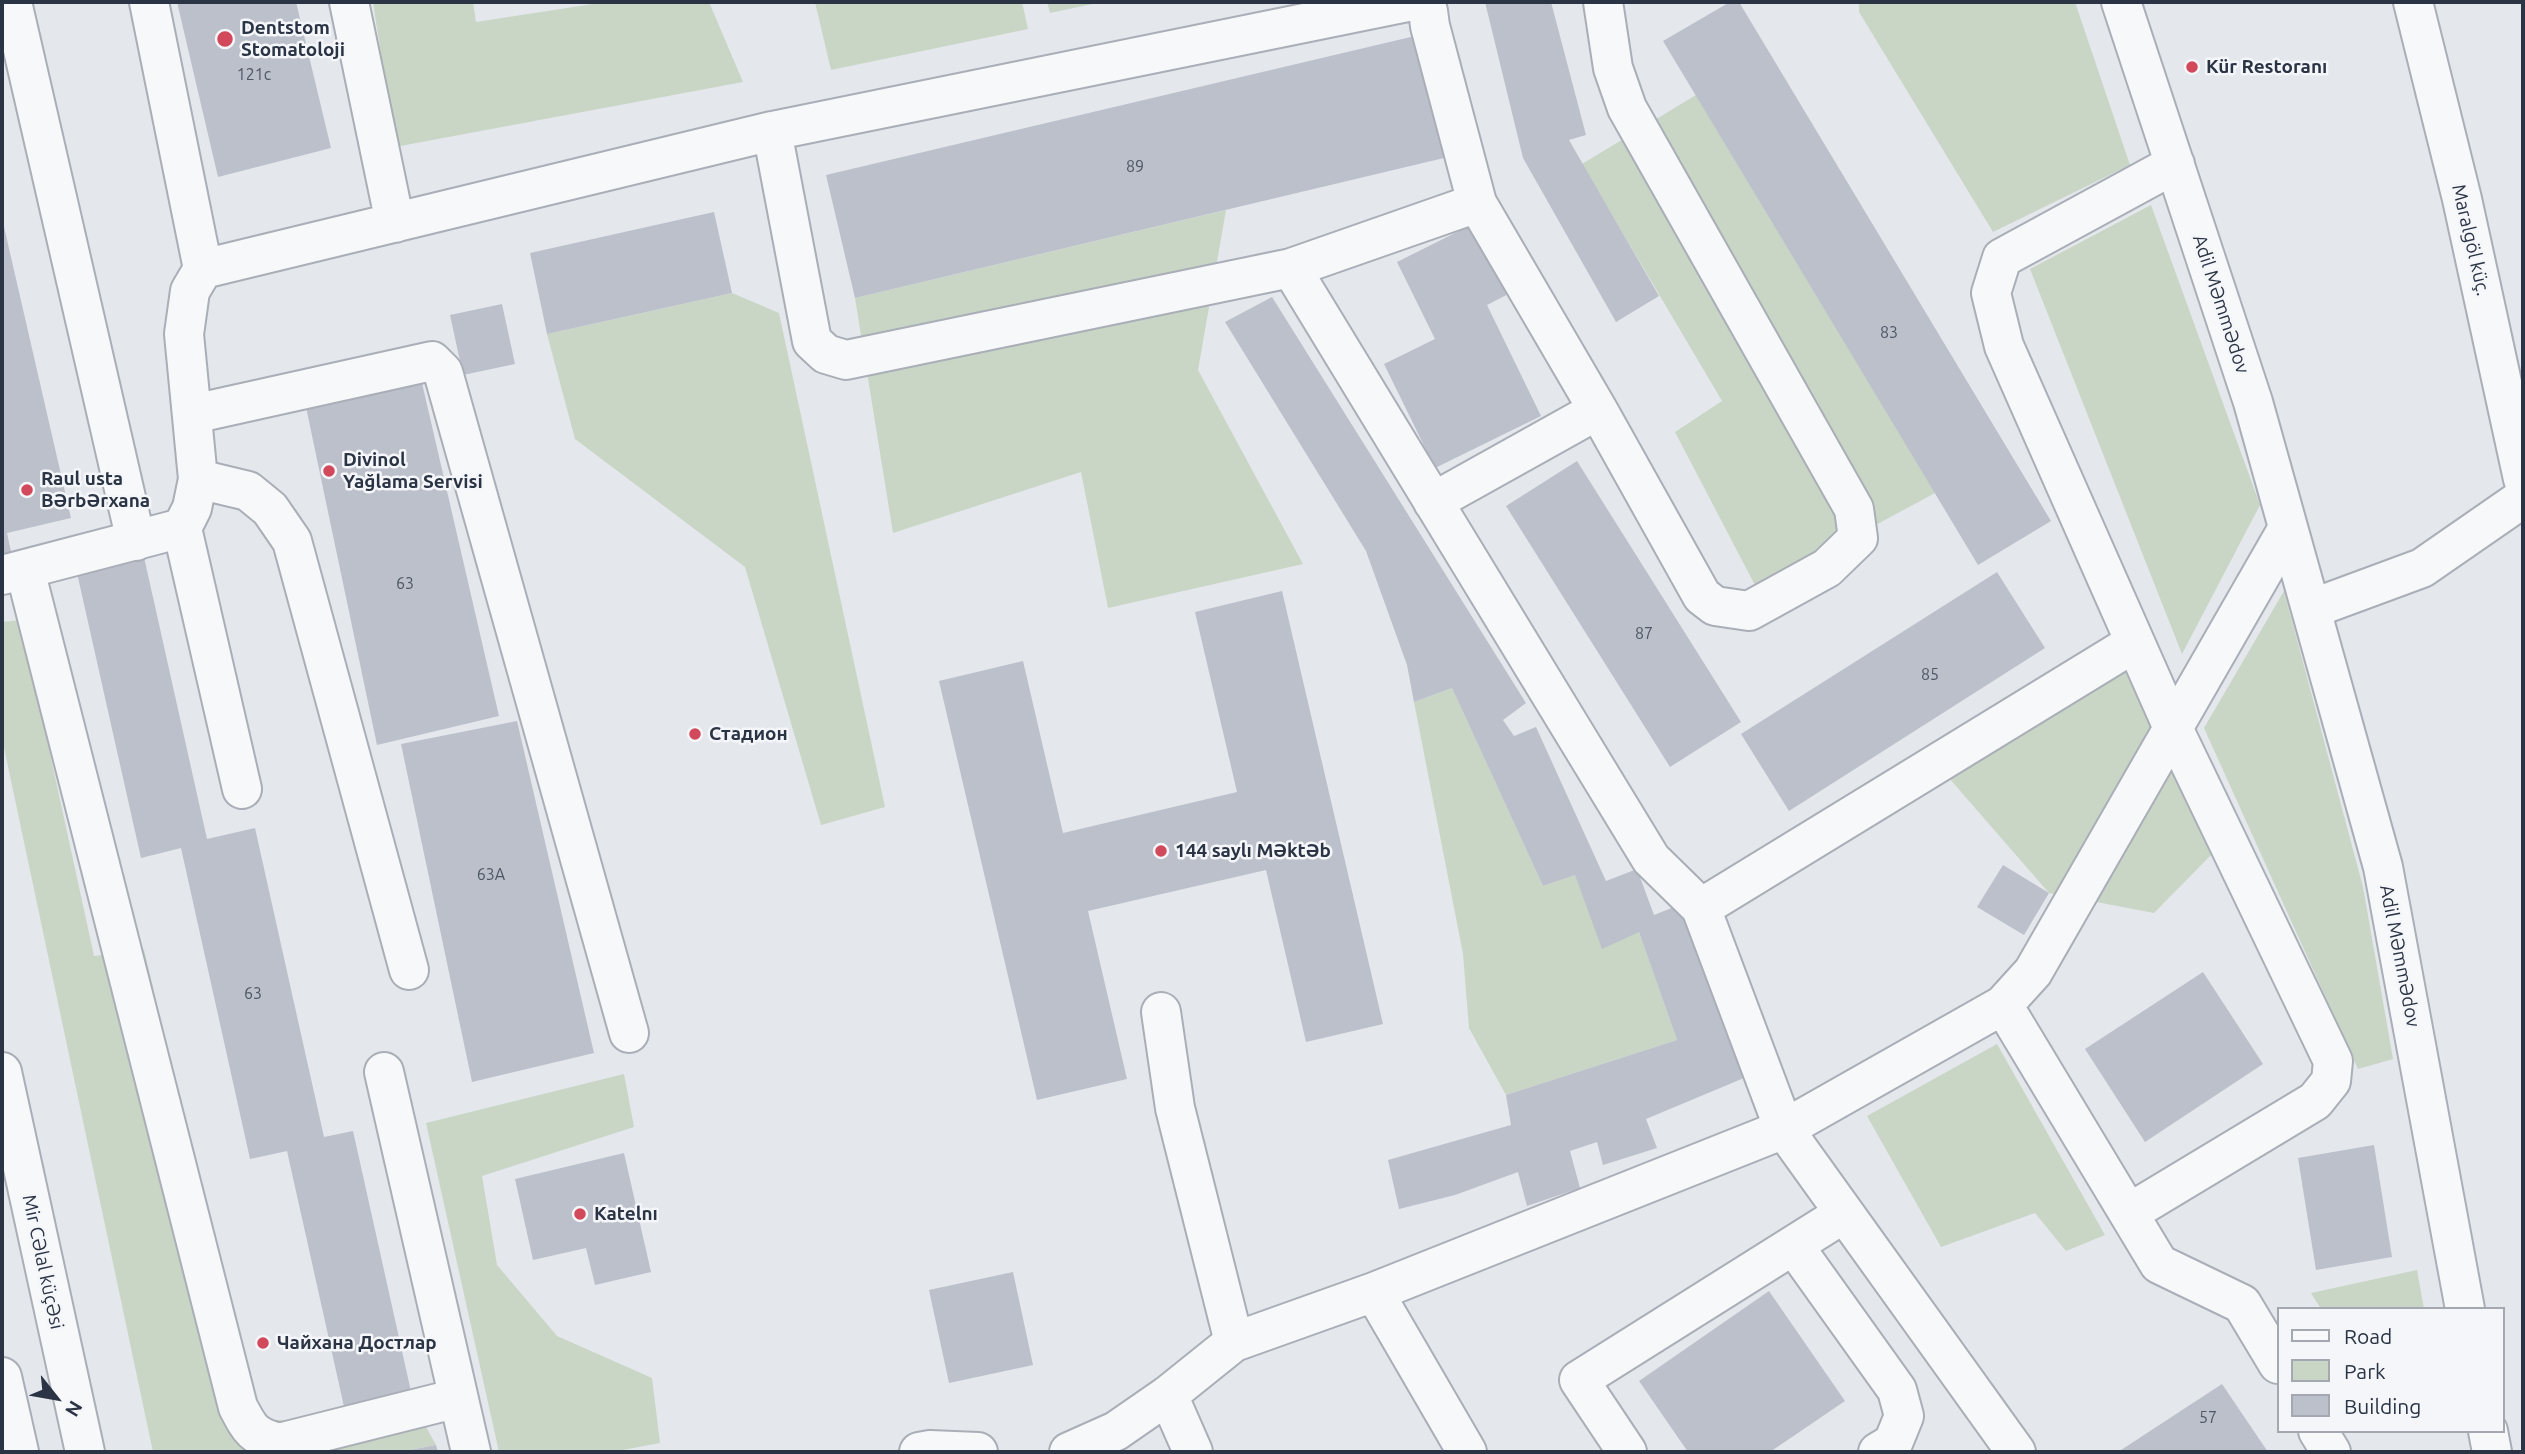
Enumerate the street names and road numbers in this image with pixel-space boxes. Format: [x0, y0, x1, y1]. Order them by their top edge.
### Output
street label: Maralgöl küç. [2447, 182, 2495, 298]
street label: Adil Məmmədov [2188, 232, 2254, 376]
street label: Adil Məmmədov [2375, 883, 2425, 1029]
street label: Mir Cəlal küçəsi [18, 1193, 68, 1331]

